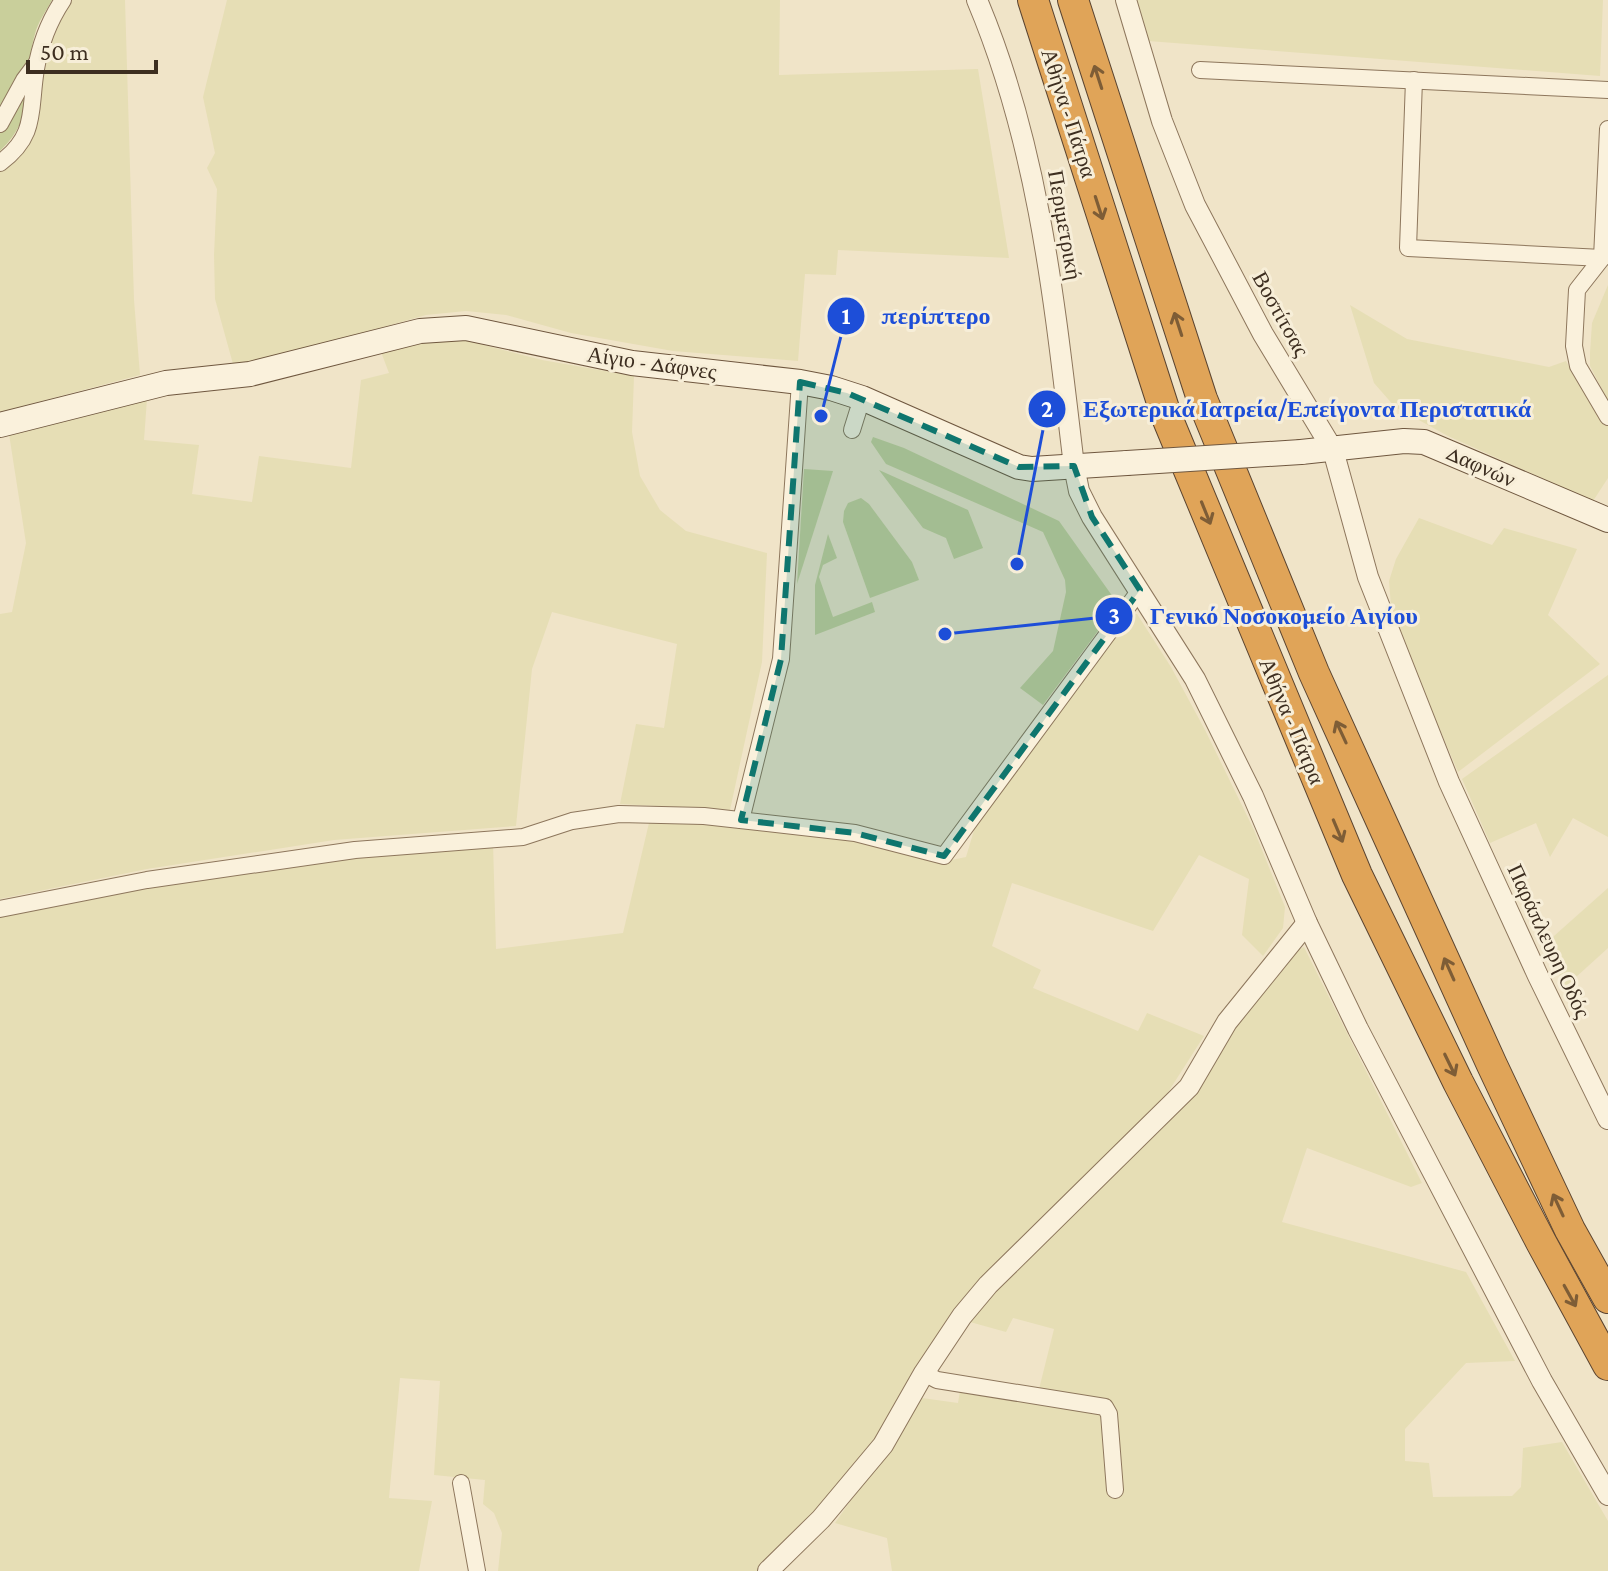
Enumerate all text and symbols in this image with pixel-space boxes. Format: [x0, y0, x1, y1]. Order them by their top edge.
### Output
scale bar [28, 24, 156, 74]
text: 50 m [40, 38, 89, 65]
street label: Αθήνα - Πάτρα [1036, 45, 1102, 181]
one-way arrow [1090, 65, 1104, 90]
street label: Περιμετρική [1043, 168, 1087, 282]
one-way arrow [1093, 195, 1108, 220]
street label: Βοστίτσας [1247, 267, 1315, 361]
callout: περίπτερο [826, 292, 1007, 340]
text: 1 [842, 302, 851, 329]
text: περίπτερο [881, 302, 991, 329]
one-way arrow [1170, 312, 1185, 338]
street label: Αίγιο - Δάφνες [586, 342, 719, 385]
callout: Εξωτερικά Ιατρεία/Επείγοντα Περιστατικά [1027, 385, 1547, 433]
text: 2 [1041, 395, 1053, 422]
text: Εξωτερικά Ιατρεία/Επείγοντα Περιστατικά [1083, 395, 1532, 422]
street label: Δαφνών [1443, 440, 1519, 492]
one-way arrow [1200, 500, 1215, 525]
callout: Γενικό Νοσοκομείο Αιγίου [1094, 592, 1434, 640]
text: 3 [1108, 602, 1120, 629]
text: Γενικό Νοσοκομείο Αιγίου [1150, 602, 1418, 629]
street label: Αθήνα - Πάτρα [1254, 654, 1330, 788]
one-way arrow [1333, 721, 1348, 745]
one-way arrow [1332, 818, 1346, 843]
street label: Παράπλευρη Οδός [1502, 860, 1596, 1022]
one-way arrow [1441, 957, 1456, 982]
one-way arrow [1442, 1053, 1458, 1077]
one-way arrow [1550, 1193, 1565, 1217]
one-way arrow [1562, 1284, 1578, 1307]

